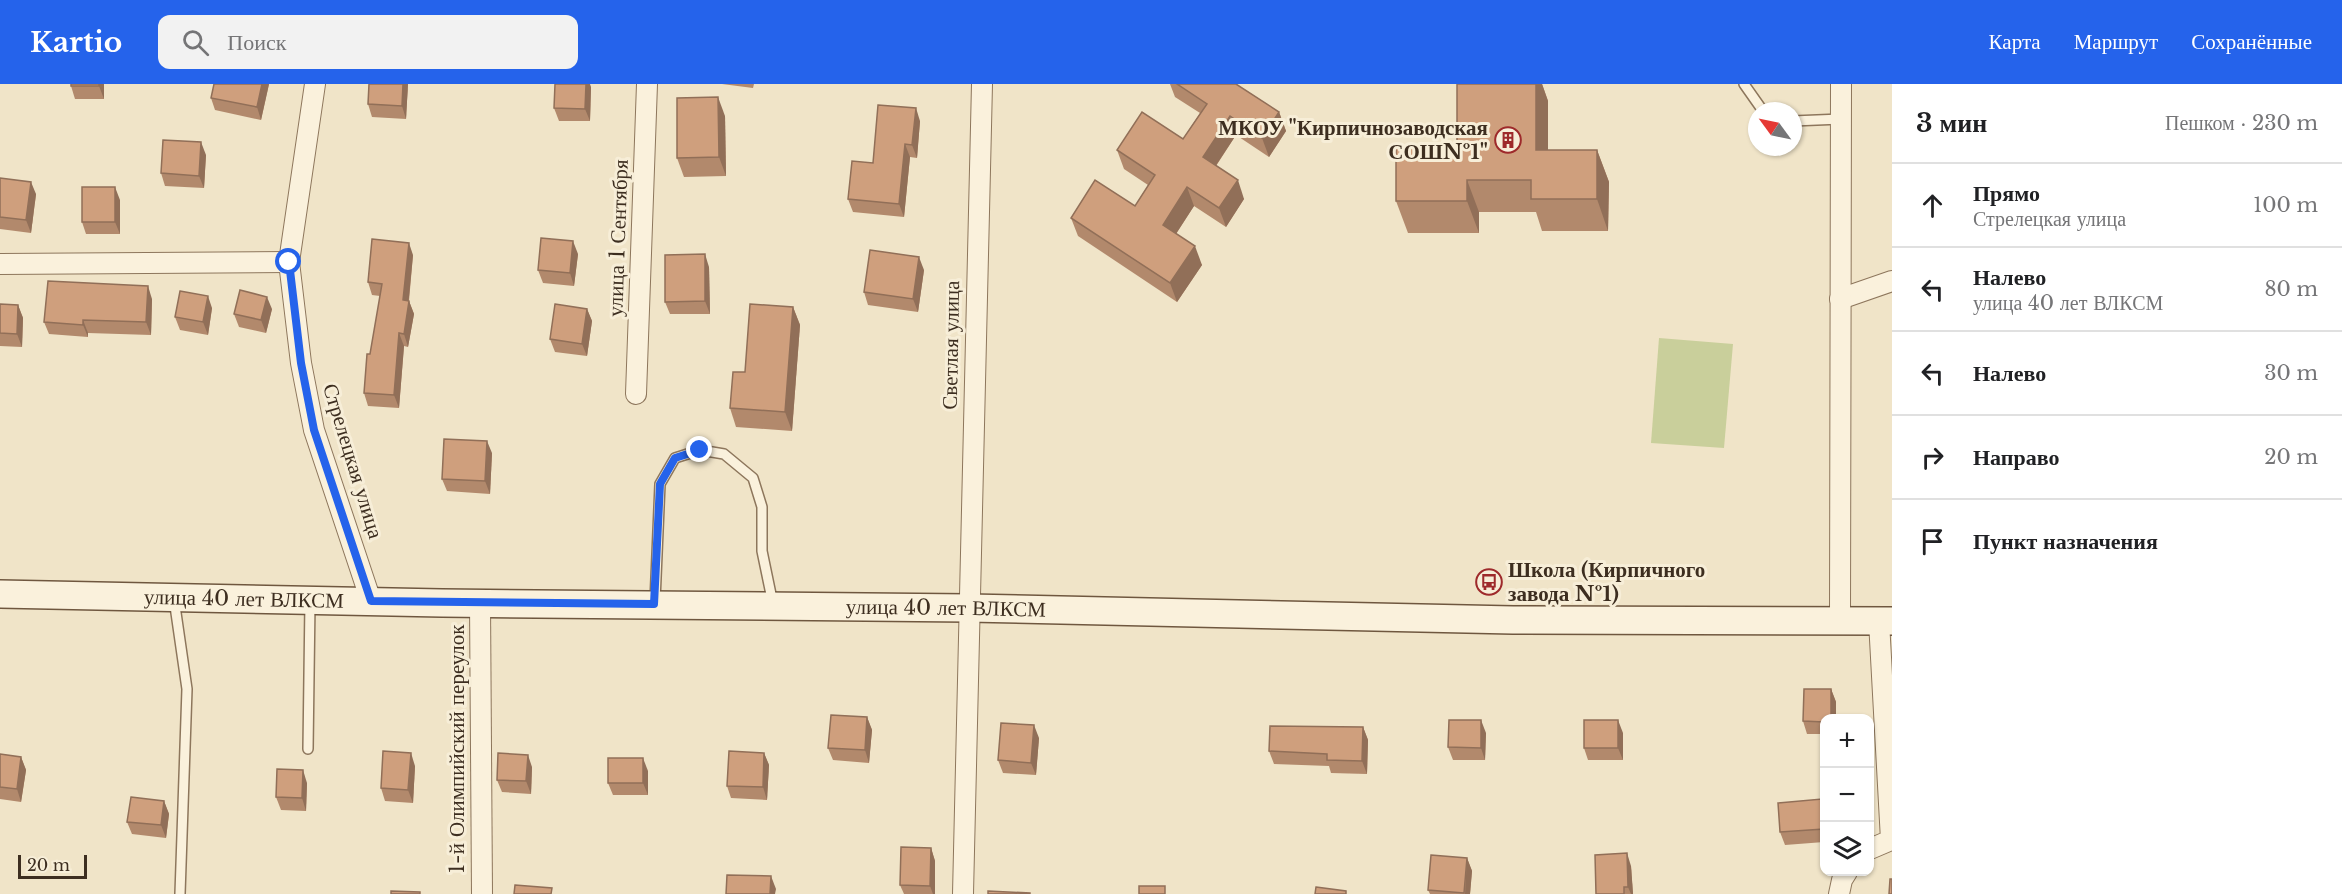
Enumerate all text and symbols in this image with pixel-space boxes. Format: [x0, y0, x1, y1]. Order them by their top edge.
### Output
search box [158, 15, 578, 69]
text: Kartio [30, 25, 122, 60]
icon: search [179, 26, 212, 59]
text: Поиск [227, 29, 286, 56]
text: Карта [1989, 29, 2041, 55]
text: Маршрут [2074, 29, 2158, 55]
text: Сохранённые [2191, 29, 2312, 55]
north arrow [1748, 102, 1802, 156]
text: 3 мин [1916, 107, 1987, 139]
text: Пешком · 230 m [2165, 111, 2318, 135]
place label: МКОУ "Кирпичнозаводская СОШ№1" [1218, 115, 1488, 165]
building icon: МКОУ "Кирпичнозаводская СОШ№1" [1493, 125, 1523, 155]
street label: улица 1 Сентября [602, 159, 634, 317]
text: Прямо [1973, 180, 2040, 207]
icon: ahead [1916, 189, 1949, 222]
text: 100 m [2253, 193, 2318, 217]
text: Стрелецкая улица [1973, 207, 2126, 231]
route start [275, 248, 301, 274]
text: Налево [1973, 264, 2046, 291]
icon: left [1916, 273, 1949, 306]
text: 80 m [2264, 277, 2318, 301]
street label: Светлая улица [937, 280, 965, 410]
text: улица 40 лет ВЛКСМ [1973, 291, 2163, 315]
icon: left [1916, 357, 1949, 390]
text: Налево [1973, 360, 2046, 387]
text: 30 m [2264, 361, 2318, 385]
street label: Стрелецкая улица [317, 380, 389, 542]
route end [686, 436, 712, 462]
icon: right [1916, 441, 1949, 474]
text: Направо [1973, 444, 2059, 471]
text: 20 m [2264, 445, 2318, 469]
icon: arrive [1916, 525, 1949, 558]
text: Пункт назначения [1973, 528, 2158, 555]
place label: Школа (Кирпичного завода №1) [1508, 557, 1705, 607]
bus stop icon: Школа (Кирпичного завода №1) [1474, 567, 1504, 597]
street label: улица 40 лет ВЛКСМ [144, 584, 344, 614]
street label: улица 40 лет ВЛКСМ [846, 594, 1046, 623]
street label: 1-й Олимпийский переулок [444, 624, 470, 873]
map controls [1820, 714, 1874, 876]
button: + [1820, 714, 1874, 768]
button: − [1820, 768, 1874, 822]
button: layers [1820, 822, 1874, 876]
scale bar [18, 852, 87, 880]
text: 20 m [27, 855, 70, 875]

